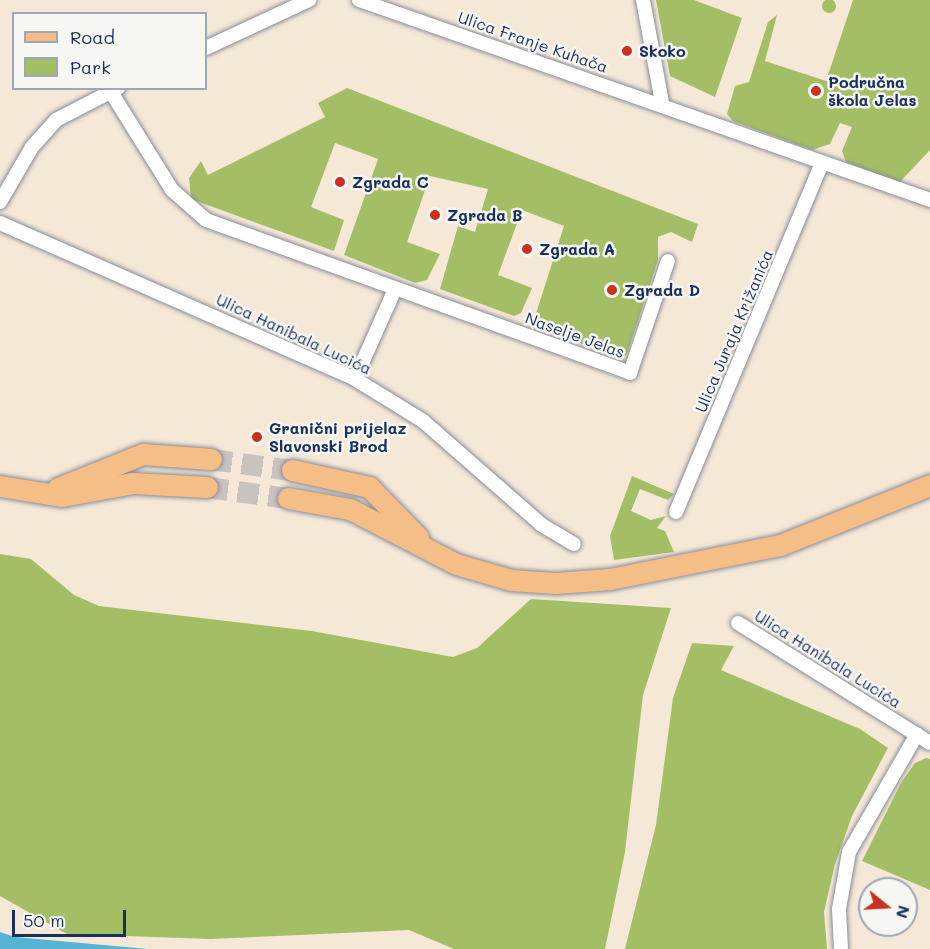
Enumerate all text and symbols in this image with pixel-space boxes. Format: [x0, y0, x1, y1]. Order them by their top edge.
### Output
street label: Ulica Franje Kuhača [456, 7, 610, 77]
legend [12, 12, 207, 90]
text: Road [70, 25, 115, 49]
place label: Skoko [639, 41, 686, 61]
marker: Skoko [620, 44, 634, 58]
text: Park [70, 55, 111, 79]
place label: Područna škola Jelas [828, 72, 917, 110]
marker: Područna škola Jelas [809, 84, 823, 98]
place label: Zgrada C [352, 172, 429, 192]
marker: Zgrada C [333, 175, 347, 189]
place label: Zgrada B [447, 205, 523, 225]
marker: Zgrada B [428, 208, 442, 222]
place label: Zgrada A [539, 239, 615, 259]
marker: Zgrada A [520, 242, 534, 256]
street label: Ulica Juraja Križanića [691, 247, 777, 415]
place label: Zgrada D [624, 280, 700, 300]
marker: Zgrada D [605, 283, 619, 297]
street label: Ulica Hanibala Lucića [213, 290, 375, 378]
street label: Naselje Jelas [523, 308, 627, 362]
place label: Granični prijelaz Slavonski Brod [269, 418, 407, 456]
marker: Granični prijelaz Slavonski Brod [250, 430, 264, 444]
street label: Ulica Hanibala Lucića [751, 606, 905, 712]
north arrow [858, 877, 918, 937]
scale bar [15, 898, 129, 936]
text: N [892, 903, 916, 921]
text: 50 m [23, 908, 65, 932]

